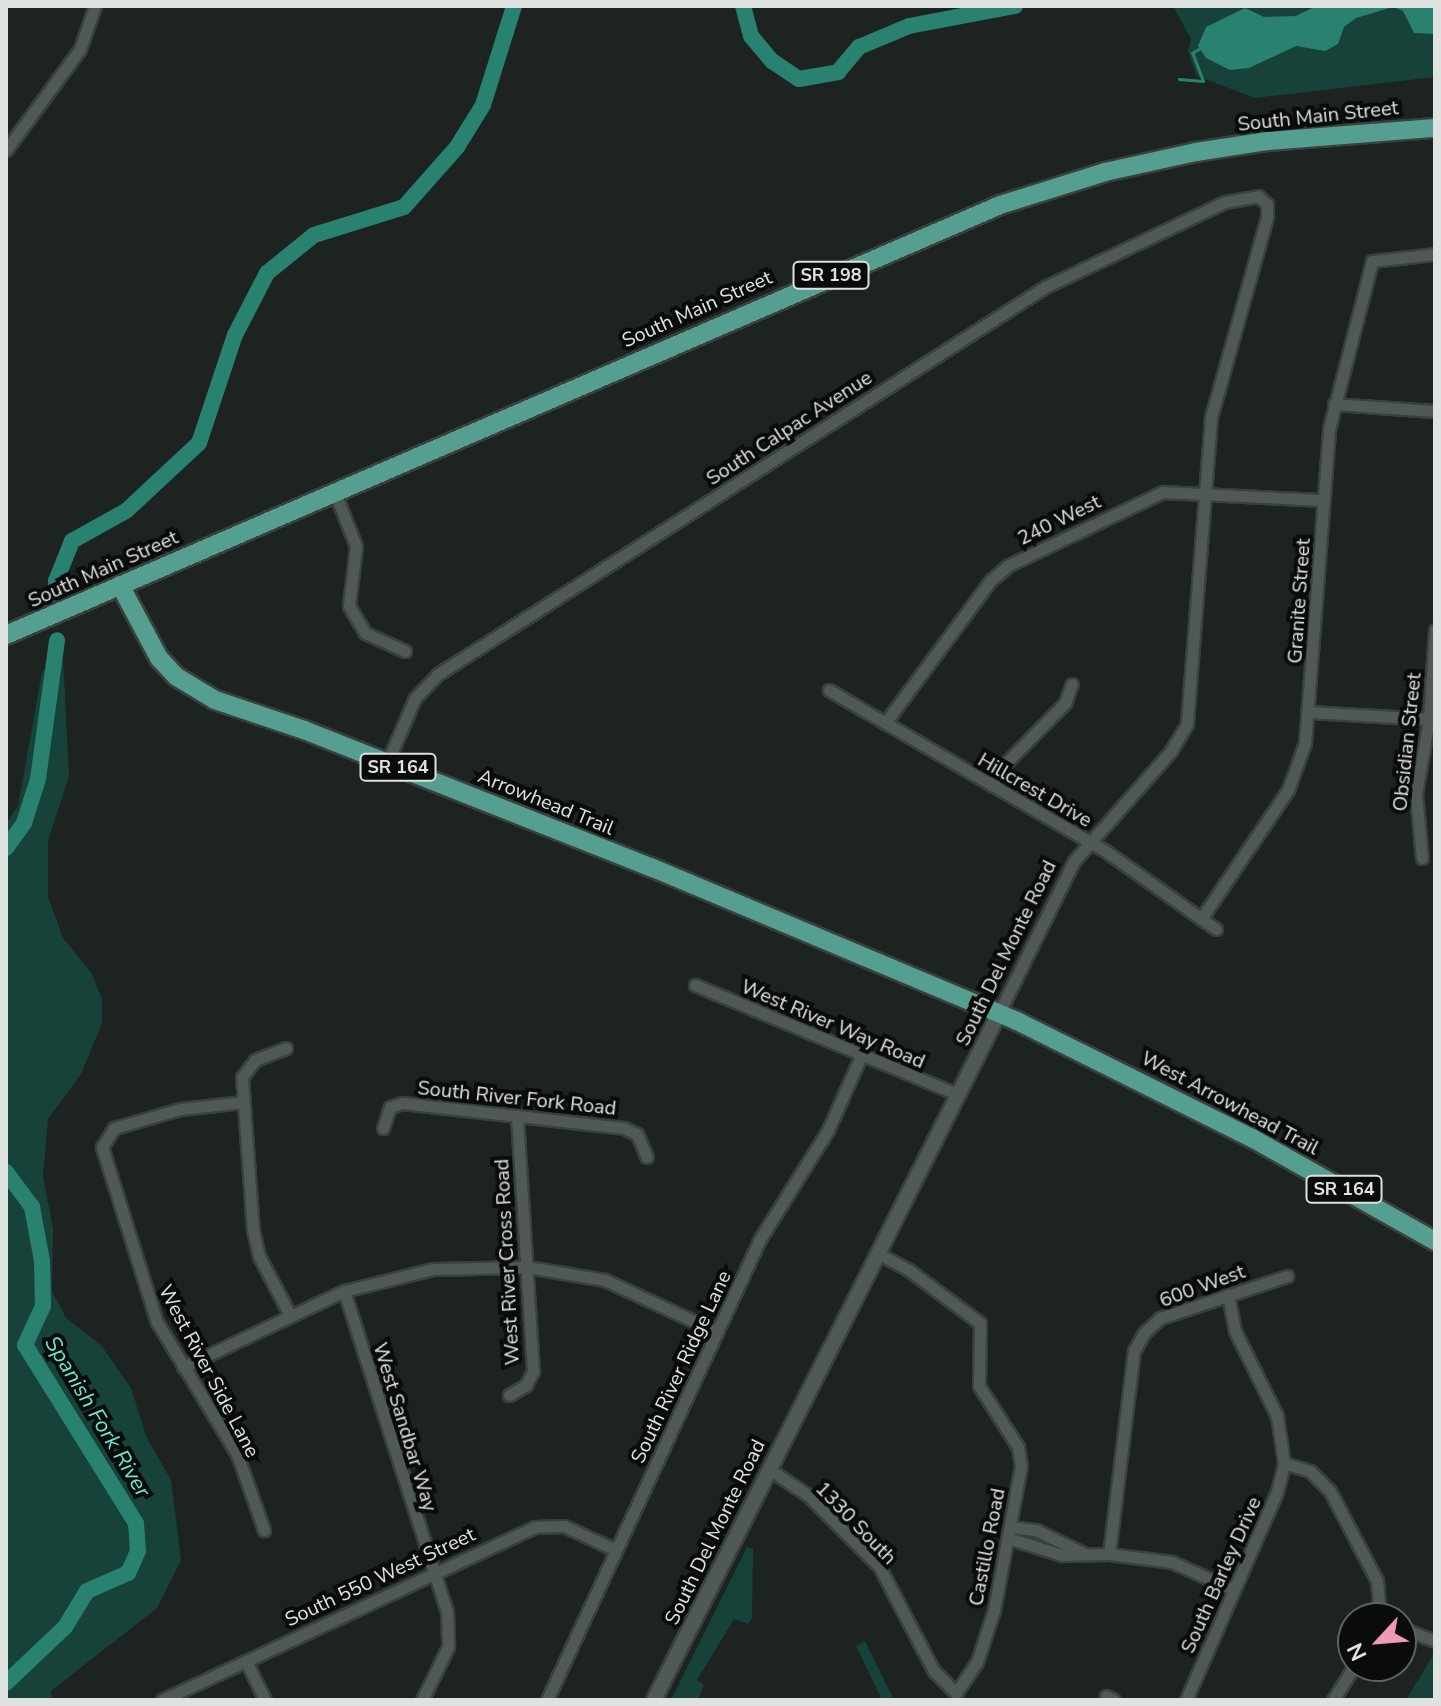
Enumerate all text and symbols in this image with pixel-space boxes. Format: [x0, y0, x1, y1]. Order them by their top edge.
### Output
street label: South Main Street [1236, 96, 1400, 136]
road number: SR 198 [791, 261, 871, 289]
street label: South Main Street [618, 265, 776, 353]
street label: South Calpac Avenue [702, 366, 876, 490]
street label: 240 West [1014, 490, 1104, 550]
street label: South Main Street [24, 525, 182, 613]
street label: Granite Street [1283, 538, 1315, 664]
street label: Obsidian Street [1388, 672, 1426, 812]
street label: Hillcrest Drive [974, 748, 1096, 832]
road number: SR 164 [358, 753, 438, 781]
street label: Arrowhead Trail [474, 764, 618, 840]
street label: South Del Monte Road [951, 856, 1061, 1050]
street label: West River Way Road [737, 974, 929, 1074]
street label: West Arrowhead Trail [1137, 1046, 1323, 1160]
street label: South River Fork Road [416, 1076, 618, 1120]
street label: West River Cross Road [490, 1158, 524, 1366]
road number: SR 164 [1304, 1175, 1384, 1203]
street label: 600 West [1156, 1259, 1248, 1313]
street label: South River Ridge Lane [626, 1267, 736, 1467]
street label: West River Side Lane [153, 1281, 265, 1461]
water label: Spanish Fork River [38, 1332, 156, 1502]
street label: West Sandbar Way [368, 1340, 442, 1514]
street label: South Del Monte Road [660, 1435, 770, 1629]
street label: 1330 South [811, 1476, 901, 1570]
street label: Castillo Road [964, 1486, 1010, 1608]
street label: South Barley Drive [1176, 1493, 1266, 1657]
street label: South 550 West Street [281, 1522, 479, 1632]
north arrow [1337, 1602, 1417, 1682]
text: N [1340, 1638, 1374, 1666]

